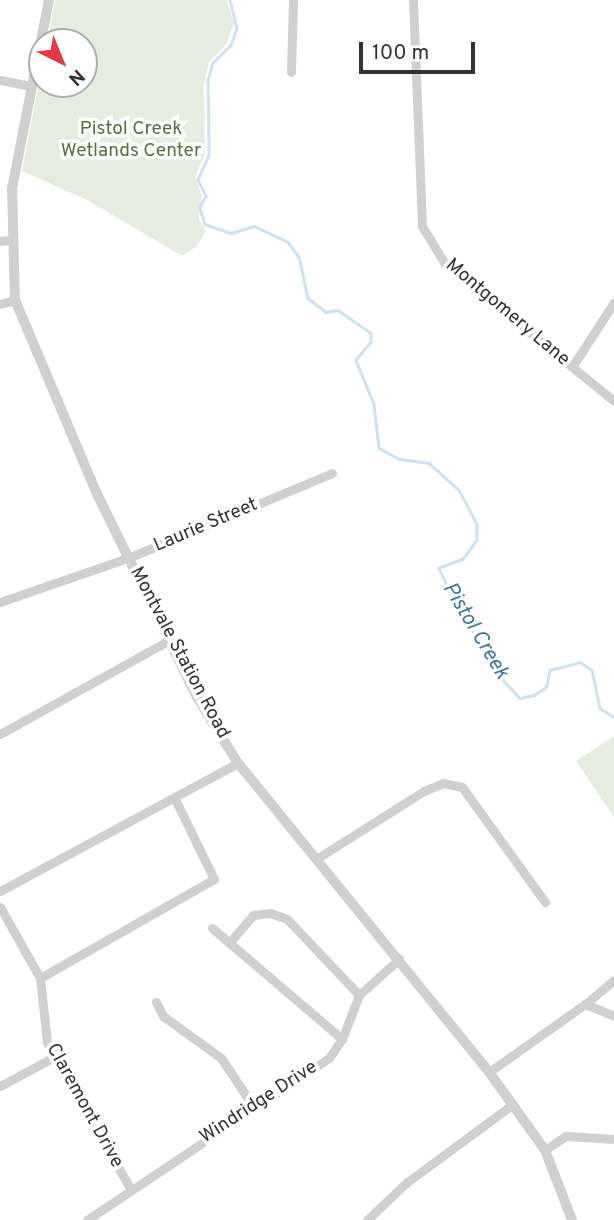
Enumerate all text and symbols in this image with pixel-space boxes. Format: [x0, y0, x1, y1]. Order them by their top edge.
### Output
north arrow [28, 28, 98, 98]
scale bar [362, 28, 477, 72]
text: 100 m [372, 40, 429, 67]
text: N [63, 63, 89, 90]
park label: Pistol Creek Wetlands Center [61, 119, 201, 163]
street label: Montgomery Lane [440, 254, 574, 372]
street label: Laurie Street [151, 494, 261, 558]
street label: Montvale Station Road [124, 563, 234, 743]
water label: Pistol Creek [436, 578, 514, 684]
street label: Claremont Drive [40, 1040, 128, 1172]
street label: Windridge Drive [196, 1057, 322, 1149]

